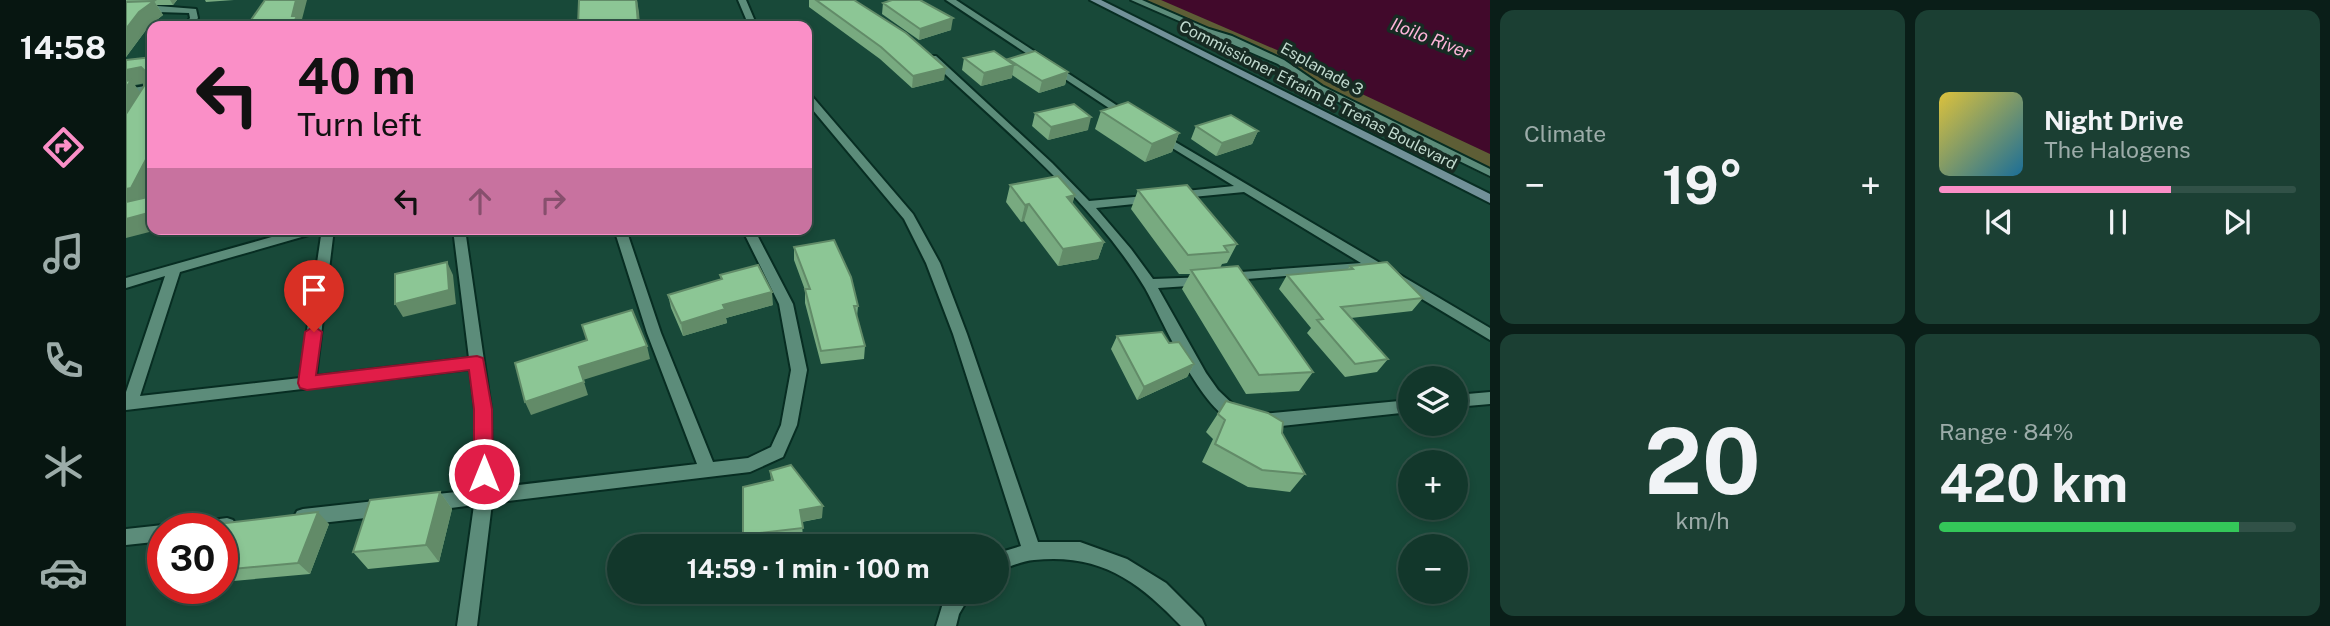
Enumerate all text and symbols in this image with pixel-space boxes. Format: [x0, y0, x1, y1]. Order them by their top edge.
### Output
water label: Iloilo River [1388, 13, 1474, 63]
street label: Commissioner Efraim B. Treñas Boulevard [1176, 16, 1460, 174]
text: 14:58 [20, 29, 106, 66]
street label: Esplanade 3 [1277, 38, 1367, 100]
text: 40 m [297, 47, 416, 105]
icon: left [182, 49, 273, 140]
text: Night Drive [2044, 105, 2184, 136]
text: Turn left [297, 106, 422, 143]
text: Climate [1524, 120, 1606, 147]
icon: directions [39, 123, 88, 172]
text: The Halogens [2044, 136, 2191, 163]
text: 19° [1662, 155, 1743, 216]
text: − [1524, 163, 1545, 208]
text: + [1860, 163, 1881, 208]
icon: left [388, 182, 426, 220]
icon: ahead [461, 182, 499, 220]
icon: right [534, 182, 572, 220]
icon: previous [1980, 203, 2018, 241]
icon: pause [2099, 203, 2137, 241]
icon: next [2218, 203, 2256, 241]
icon: music [39, 229, 88, 278]
pin [284, 260, 344, 332]
icon: arrive [295, 271, 333, 309]
icon: phone [39, 336, 88, 385]
map controls [1398, 366, 1468, 604]
button: layers [1398, 366, 1468, 436]
text: 20 [1644, 408, 1761, 514]
text: Range · 84% [1939, 418, 2074, 445]
position arrow [447, 437, 521, 511]
icon: climate [39, 442, 88, 491]
button: + [1398, 450, 1468, 520]
text: 420 km [1939, 453, 2128, 514]
text: km/h [1675, 507, 1730, 534]
speed limit sign: 30 [147, 513, 238, 604]
button: − [1398, 534, 1468, 604]
icon: car [39, 548, 88, 597]
text: 14:59 · 1 min · 100 m [686, 553, 930, 584]

